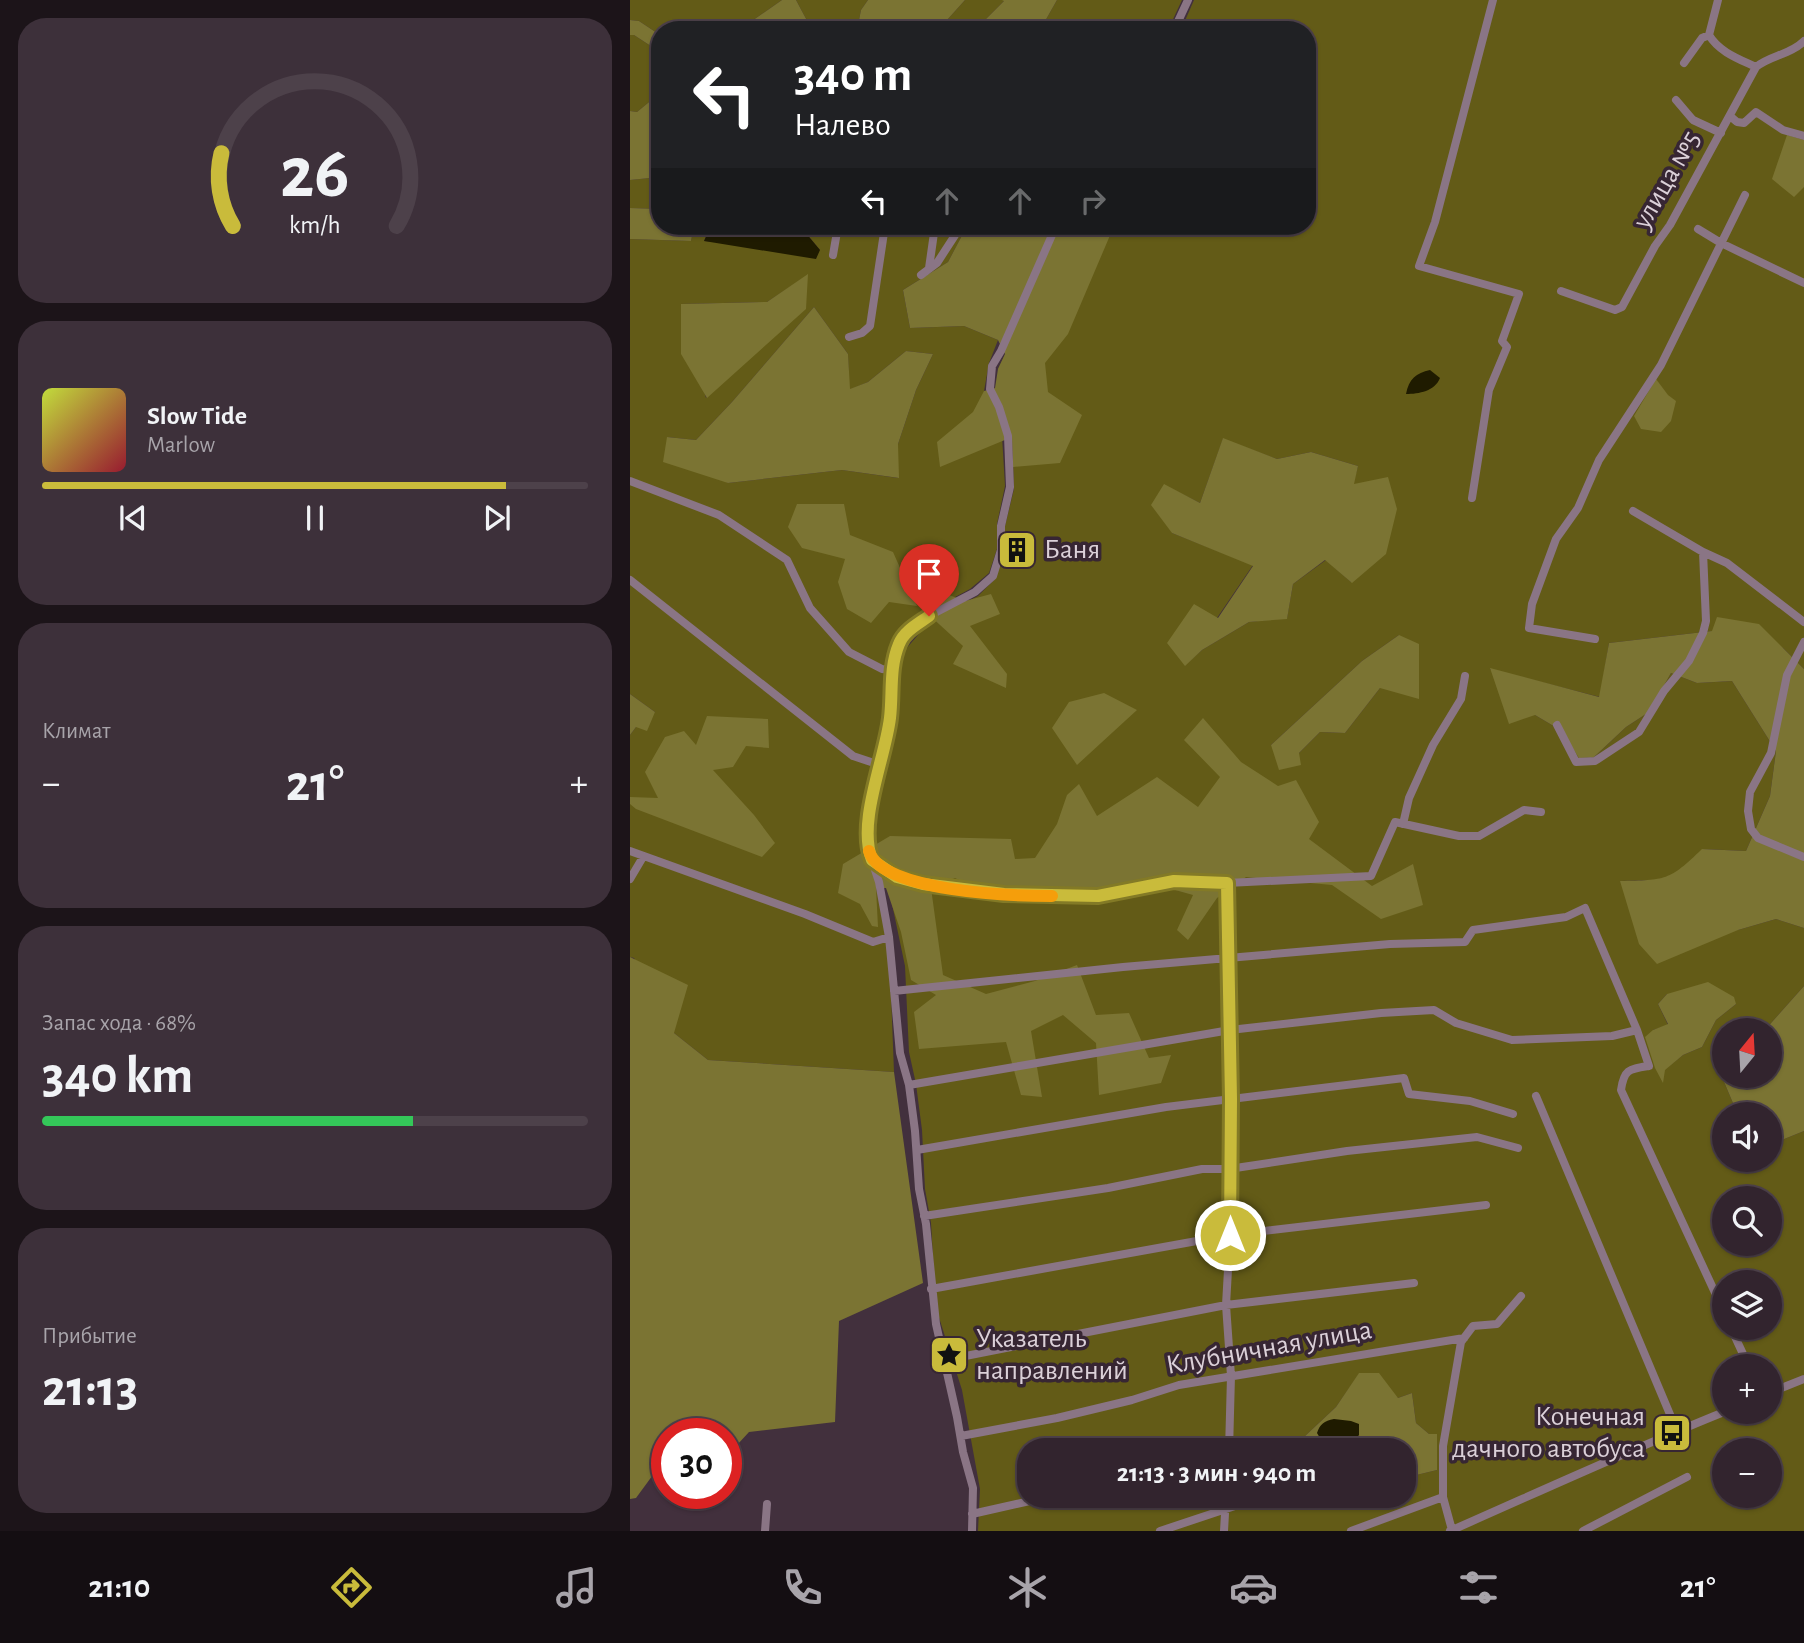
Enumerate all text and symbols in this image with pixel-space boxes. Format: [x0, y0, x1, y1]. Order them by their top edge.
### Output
icon: left [679, 49, 770, 140]
text: 340 m [794, 51, 912, 100]
text: Налево [794, 109, 891, 141]
street label: улица №5 [1628, 126, 1706, 234]
text: 26 [280, 139, 350, 212]
icon: left [855, 182, 893, 220]
icon: ahead [928, 182, 966, 220]
icon: ahead [1001, 182, 1039, 220]
icon: right [1074, 182, 1112, 220]
text: km/h [289, 213, 341, 238]
text: Slow Tide [147, 403, 247, 429]
text: Marlow [147, 434, 215, 457]
icon: previous [114, 499, 152, 537]
icon: pause [296, 499, 334, 537]
icon: next [478, 499, 516, 537]
building icon: Баня [996, 529, 1038, 571]
place label: Баня [1044, 536, 1100, 564]
pin [899, 544, 959, 616]
icon: arrive [910, 555, 948, 593]
text: Климат [42, 720, 111, 743]
text: 21° [286, 758, 344, 810]
text: − [42, 765, 60, 803]
text: + [570, 765, 588, 803]
text: Запас хода · 68% [42, 1012, 196, 1035]
north arrow [1712, 1018, 1782, 1088]
map controls [1712, 1018, 1782, 1508]
text: 340 km [42, 1050, 193, 1102]
button: sound [1712, 1102, 1782, 1172]
button: search [1712, 1186, 1782, 1256]
position arrow [1193, 1198, 1267, 1272]
button: layers [1712, 1270, 1782, 1340]
street label: Клубничная улица [1164, 1316, 1374, 1380]
text: Прибытие [42, 1325, 137, 1348]
place label: Указатель направлений [976, 1325, 1128, 1385]
place icon: Указатель направлений [928, 1334, 970, 1376]
button: + [1712, 1354, 1782, 1424]
text: 21:13 [42, 1363, 138, 1415]
place label: Конечная дачного автобуса [1452, 1403, 1645, 1463]
bus stop icon: Конечная дачного автобуса [1651, 1412, 1693, 1454]
speed limit sign: 30 [651, 1418, 742, 1509]
button: − [1712, 1438, 1782, 1508]
text: 21:13 · 3 мин · 940 m [1117, 1460, 1316, 1486]
icon: directions [327, 1563, 376, 1612]
icon: music [552, 1563, 601, 1612]
icon: phone [778, 1563, 827, 1612]
icon: climate [1003, 1563, 1052, 1612]
icon: car [1229, 1563, 1278, 1612]
icon: filters [1454, 1563, 1503, 1612]
text: 21:10 [88, 1571, 150, 1603]
text: 21° [1680, 1571, 1716, 1603]

